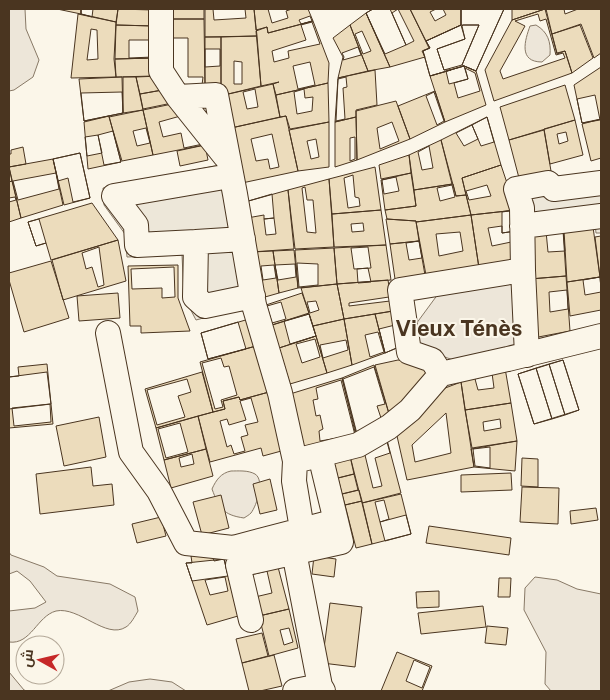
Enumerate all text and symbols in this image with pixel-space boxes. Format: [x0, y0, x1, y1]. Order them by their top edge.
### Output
district label: Vieux Ténès [396, 315, 522, 341]
north arrow [15, 635, 65, 685]
text: ش [18, 648, 37, 668]

